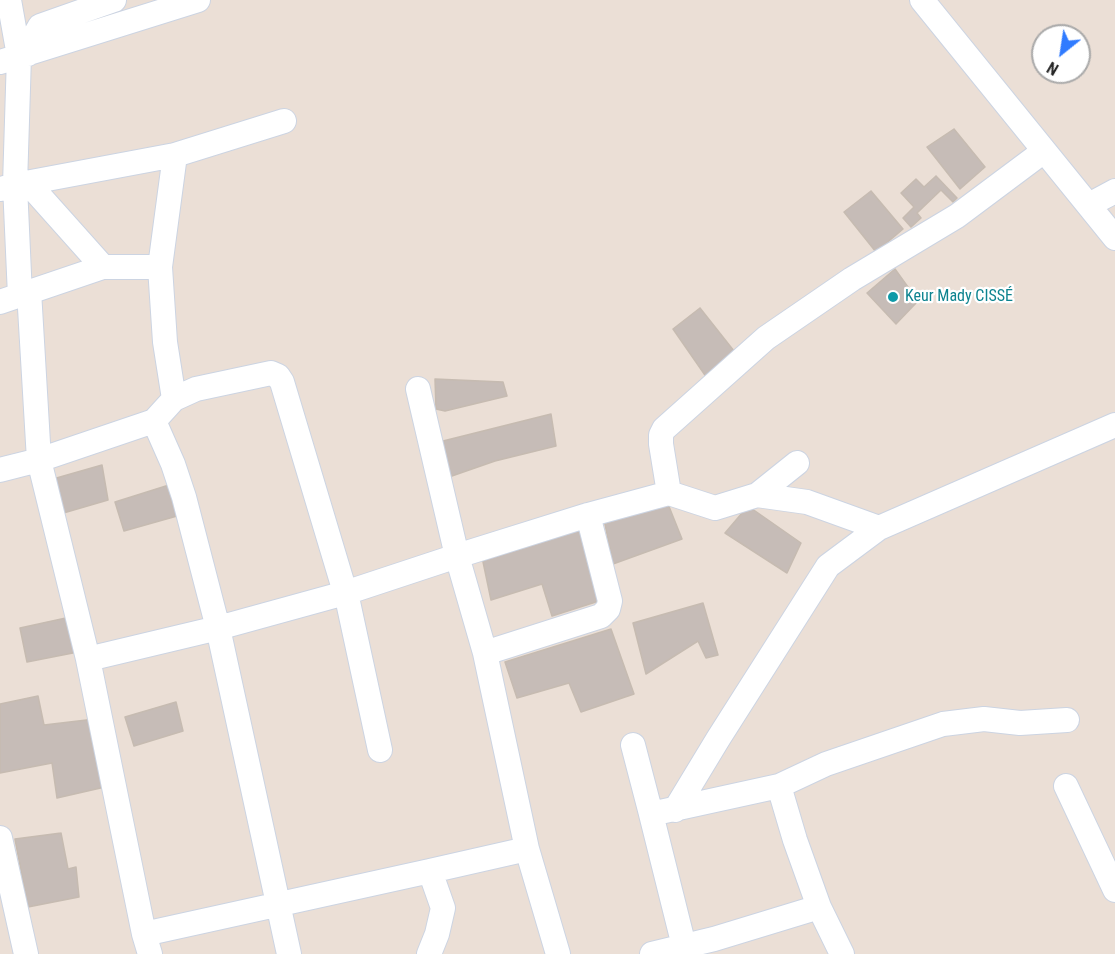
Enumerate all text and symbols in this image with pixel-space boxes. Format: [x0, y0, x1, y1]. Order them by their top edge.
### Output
north arrow [1031, 24, 1091, 84]
text: N [1044, 58, 1062, 79]
place label: Keur Mady CISSÉ [905, 287, 1013, 307]
marker: Keur Mady CISSÉ [886, 290, 900, 304]

